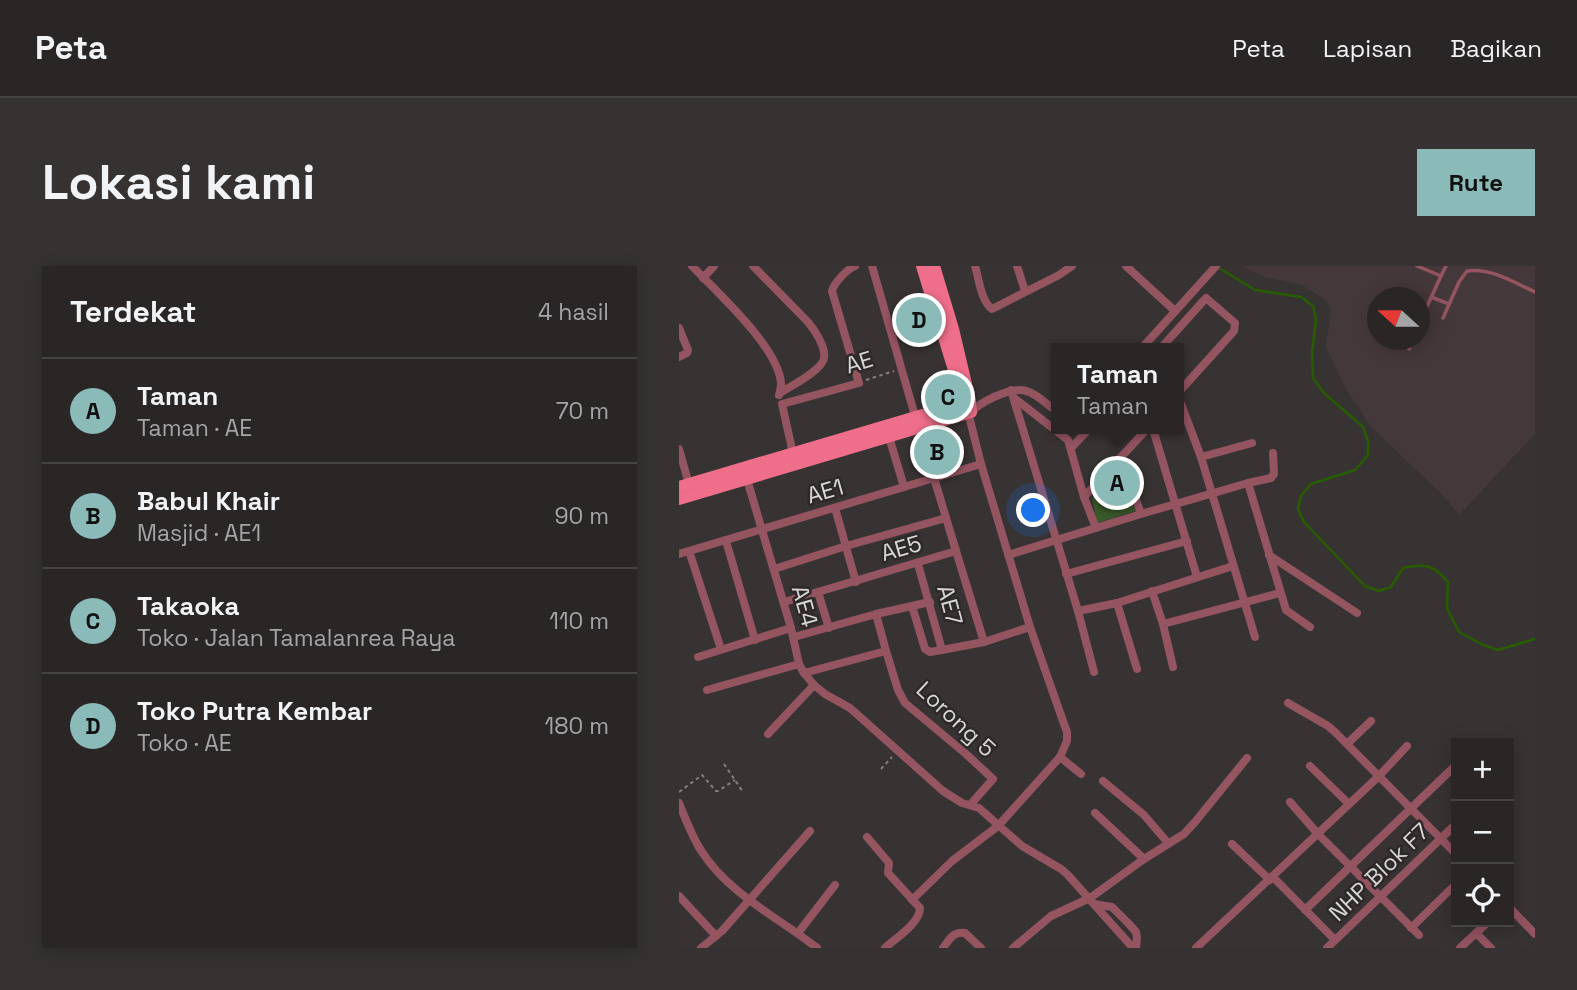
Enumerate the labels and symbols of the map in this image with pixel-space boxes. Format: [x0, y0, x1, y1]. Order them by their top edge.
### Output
north arrow [1367, 287, 1430, 350]
pin: D [896, 294, 942, 346]
street label: AE [841, 344, 877, 380]
pin: C [925, 371, 971, 423]
pin: B [914, 426, 960, 478]
pin: A [1094, 457, 1140, 509]
street label: AE1 [803, 471, 847, 511]
your location [1016, 493, 1050, 527]
street label: AE5 [877, 528, 925, 568]
street label: AE4 [785, 582, 825, 630]
street label: AE7 [930, 582, 970, 628]
street label: Lorong 5 [910, 675, 1002, 763]
street label: NHP Blok F7 [1322, 816, 1436, 928]

